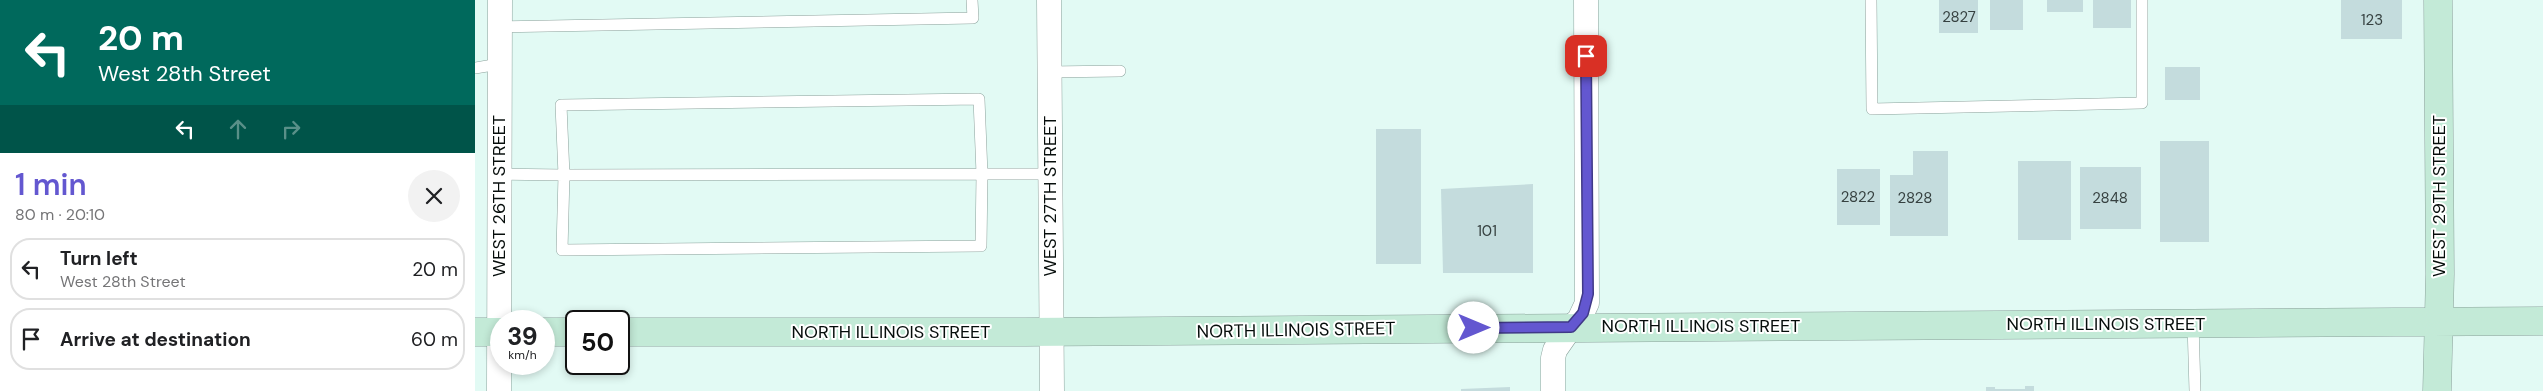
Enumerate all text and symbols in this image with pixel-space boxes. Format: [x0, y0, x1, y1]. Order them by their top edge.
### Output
house number: 2827 [1942, 7, 1976, 27]
house number: 123 [2361, 10, 2383, 30]
text: 20 m [98, 15, 184, 61]
icon: left [15, 20, 80, 85]
pin [1565, 35, 1607, 77]
icon: arrive [1572, 42, 1600, 70]
text: West 28th Street [98, 59, 271, 88]
icon: left [171, 115, 199, 143]
icon: ahead [224, 115, 252, 143]
icon: right [277, 115, 305, 143]
street label: WEST 26TH STREET [487, 115, 511, 277]
street label: WEST 29TH STREET [2427, 115, 2451, 277]
street label: WEST 27TH STREET [1038, 116, 1062, 276]
text: 1 min [15, 165, 87, 204]
button: close [408, 170, 460, 222]
house number: 2822 [1841, 187, 1875, 207]
house number: 2828 [1898, 188, 1932, 208]
house number: 2848 [2092, 188, 2128, 208]
text: 80 m · 20:10 [15, 204, 105, 225]
house number: 101 [1477, 221, 1497, 241]
text: Turn left [60, 246, 138, 271]
icon: left [17, 255, 45, 283]
text: 20 m [412, 257, 458, 282]
text: West 28th Street [60, 271, 186, 292]
position arrow [1447, 301, 1499, 353]
speed limit sign: 50 [565, 310, 630, 375]
street label: NORTH ILLINOIS STREET [2007, 312, 2205, 336]
street label: NORTH ILLINOIS STREET [1602, 314, 1800, 338]
street label: NORTH ILLINOIS STREET [1196, 316, 1396, 344]
text: 39 [507, 320, 538, 353]
street label: NORTH ILLINOIS STREET [792, 320, 990, 344]
icon: arrive [17, 325, 45, 353]
text: Arrive at destination [60, 327, 251, 352]
text: 60 m [411, 327, 458, 352]
text: km/h [508, 347, 537, 363]

